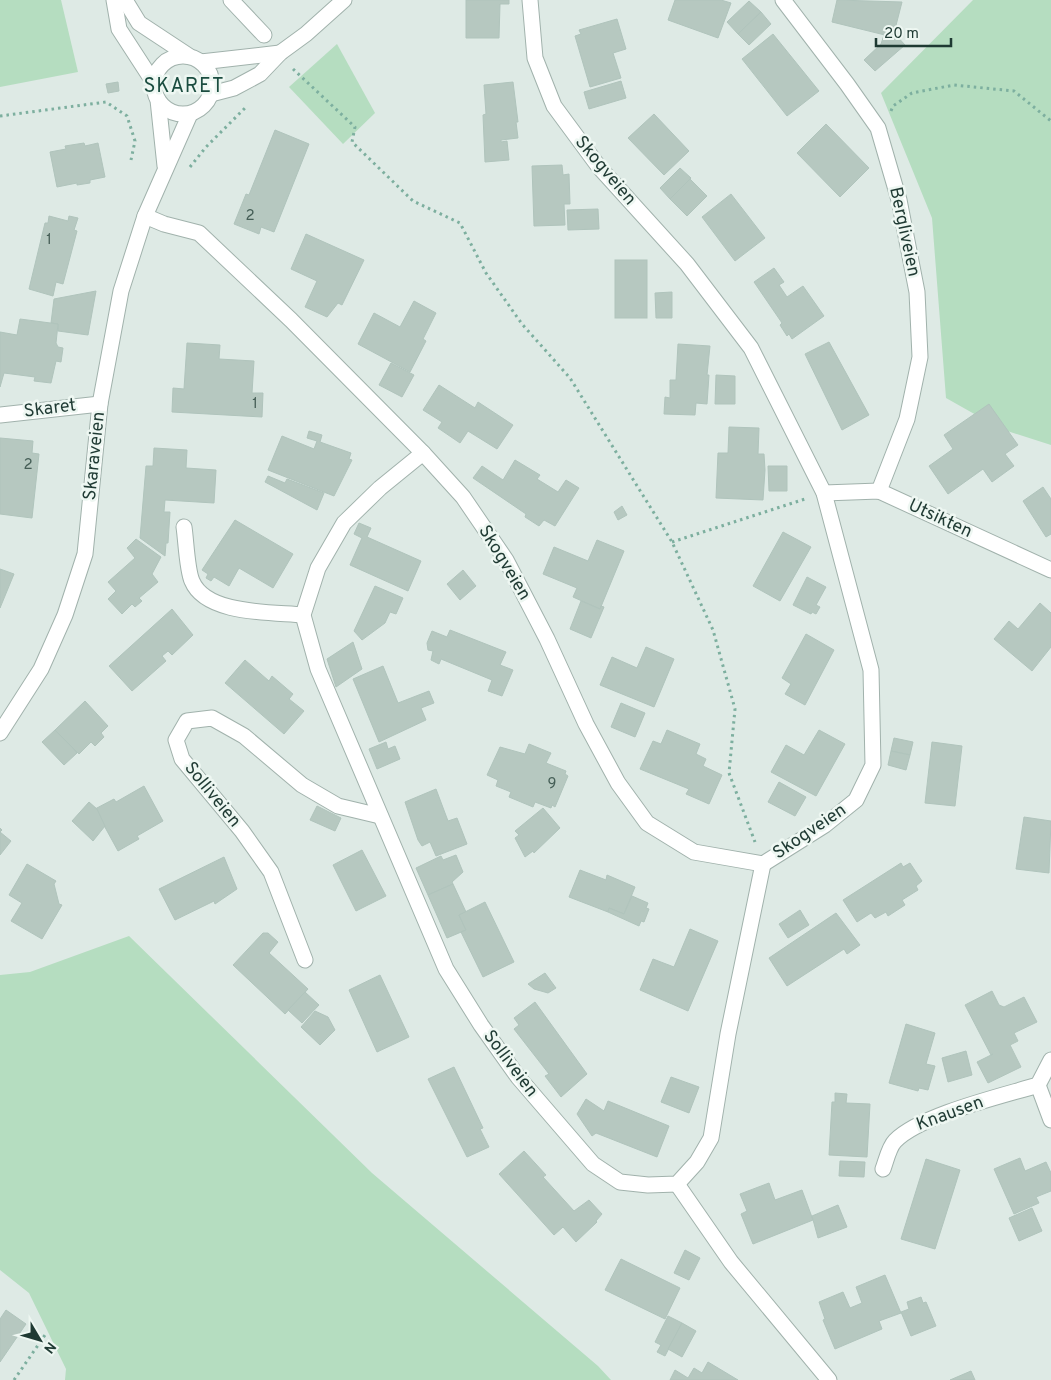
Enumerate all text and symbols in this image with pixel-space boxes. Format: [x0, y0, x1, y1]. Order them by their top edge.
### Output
scale bar [876, 15, 951, 47]
text: 20 m [884, 25, 919, 44]
district label: SKARET [143, 74, 225, 100]
street label: Skogveien [569, 131, 641, 211]
street label: Bergliveien [883, 185, 925, 279]
house number: 2 [245, 207, 255, 226]
house number: 1 [46, 231, 52, 250]
street label: Skaret [23, 394, 77, 424]
house number: 1 [252, 395, 258, 414]
street label: Skaraveien [79, 411, 111, 501]
house number: 2 [23, 456, 33, 475]
street label: Utsikten [904, 494, 976, 544]
street label: Skogveien [473, 521, 535, 605]
street label: Solliveien [179, 757, 245, 833]
house number: 9 [548, 775, 556, 794]
street label: Skogveien [769, 799, 851, 865]
street label: Solliveien [477, 1026, 543, 1102]
street label: Knausen [913, 1091, 987, 1137]
north arrow [15, 1315, 65, 1365]
text: N [39, 1338, 59, 1356]

